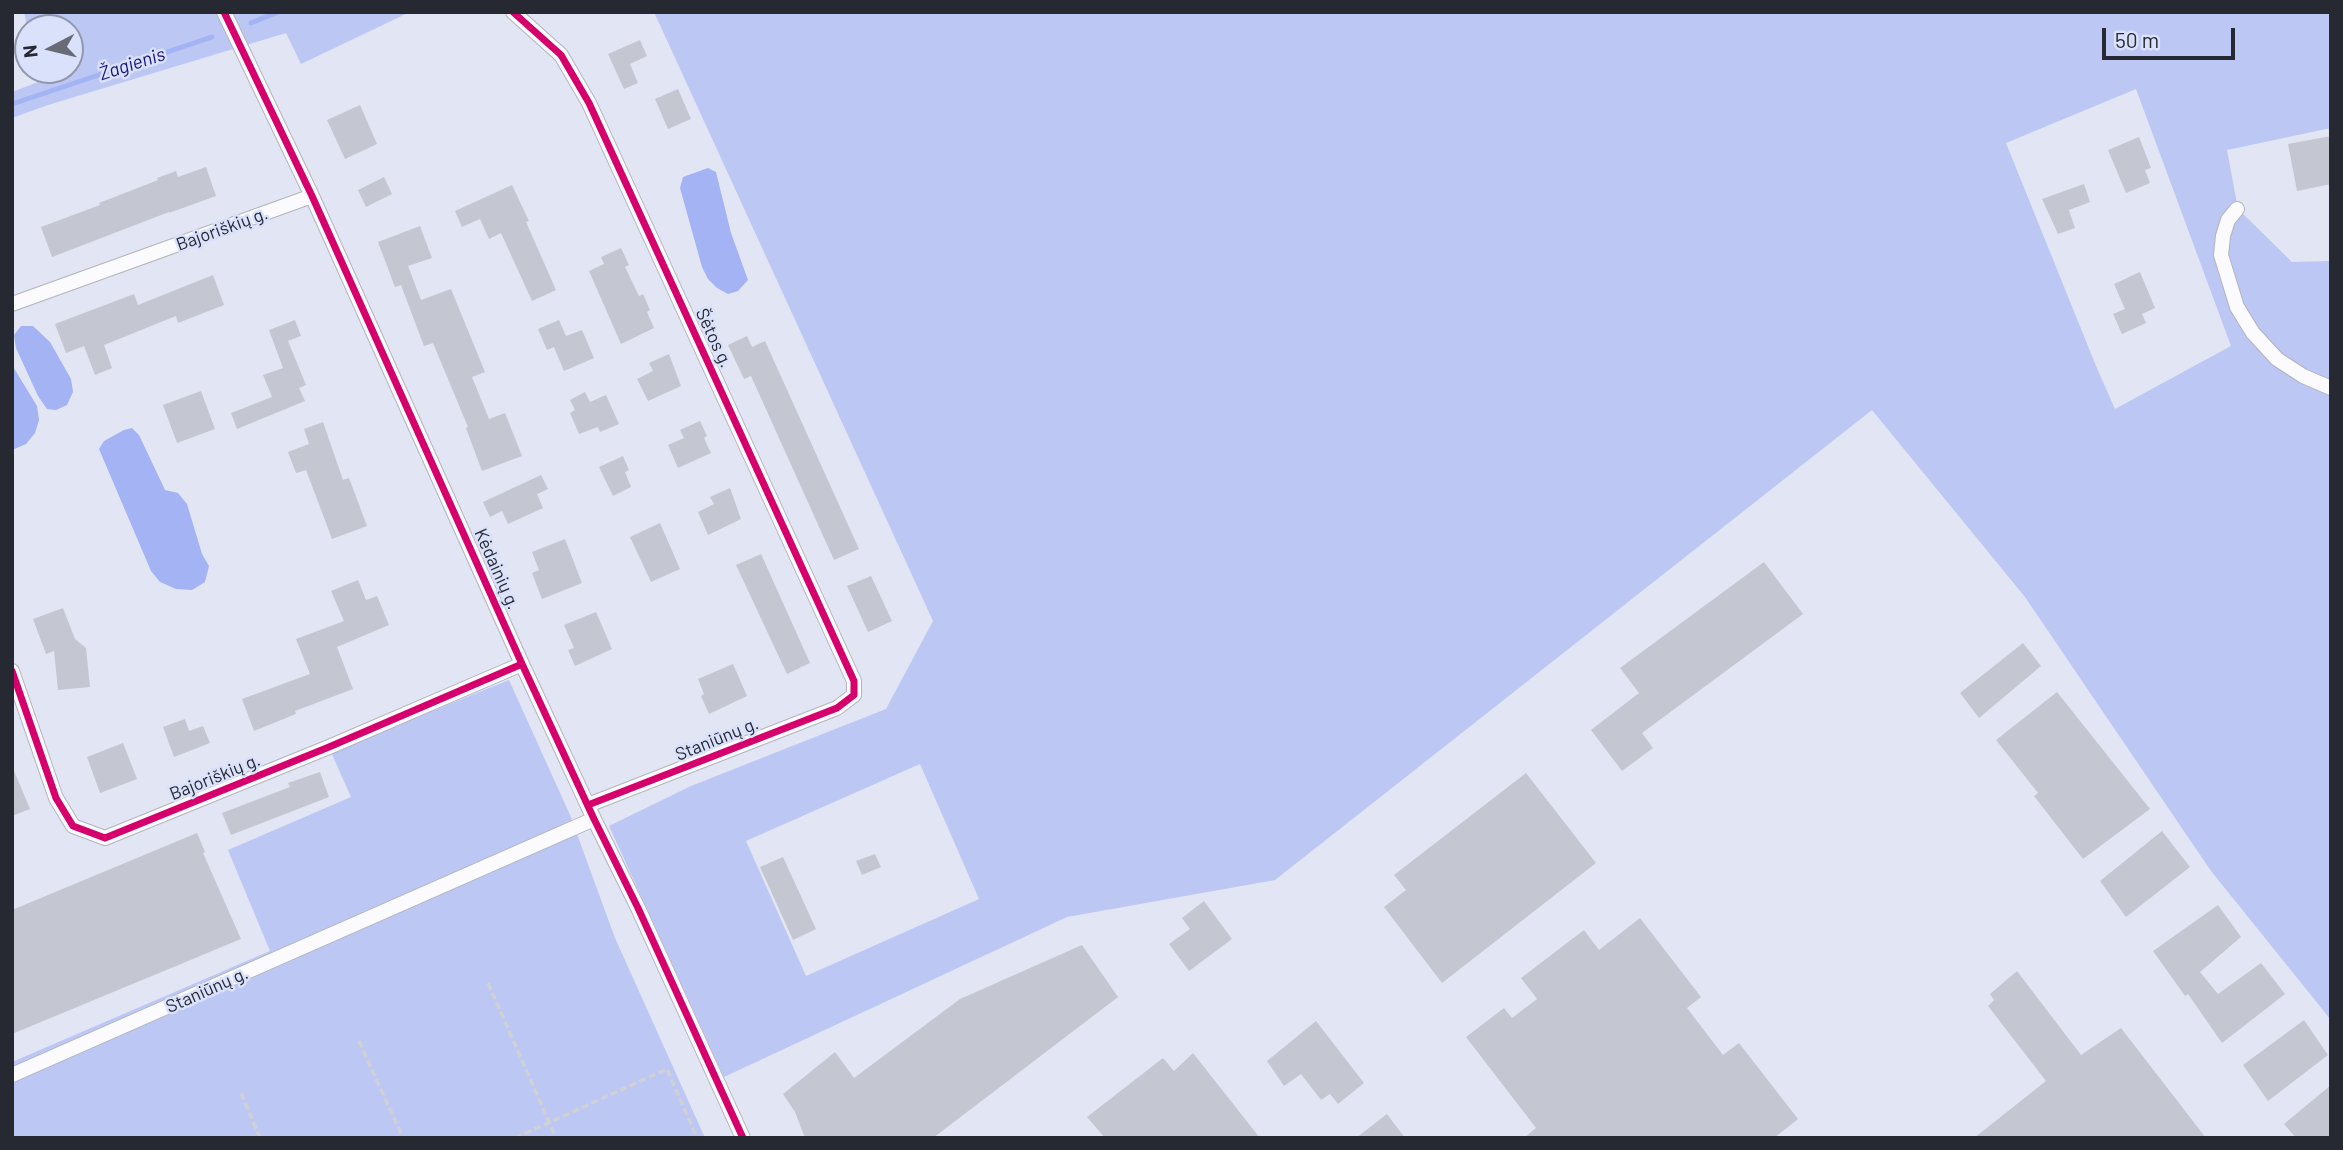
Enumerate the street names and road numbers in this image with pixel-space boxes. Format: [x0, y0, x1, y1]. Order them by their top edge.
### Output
street label: Bajoriškių g. [173, 202, 271, 256]
street label: Šėtos g. [691, 305, 737, 371]
street label: Kėdainių g. [470, 525, 524, 613]
street label: Staniūnų g. [672, 713, 762, 765]
street label: Bajoriškių g. [166, 749, 264, 805]
street label: Staniūnų g. [162, 962, 252, 1018]

